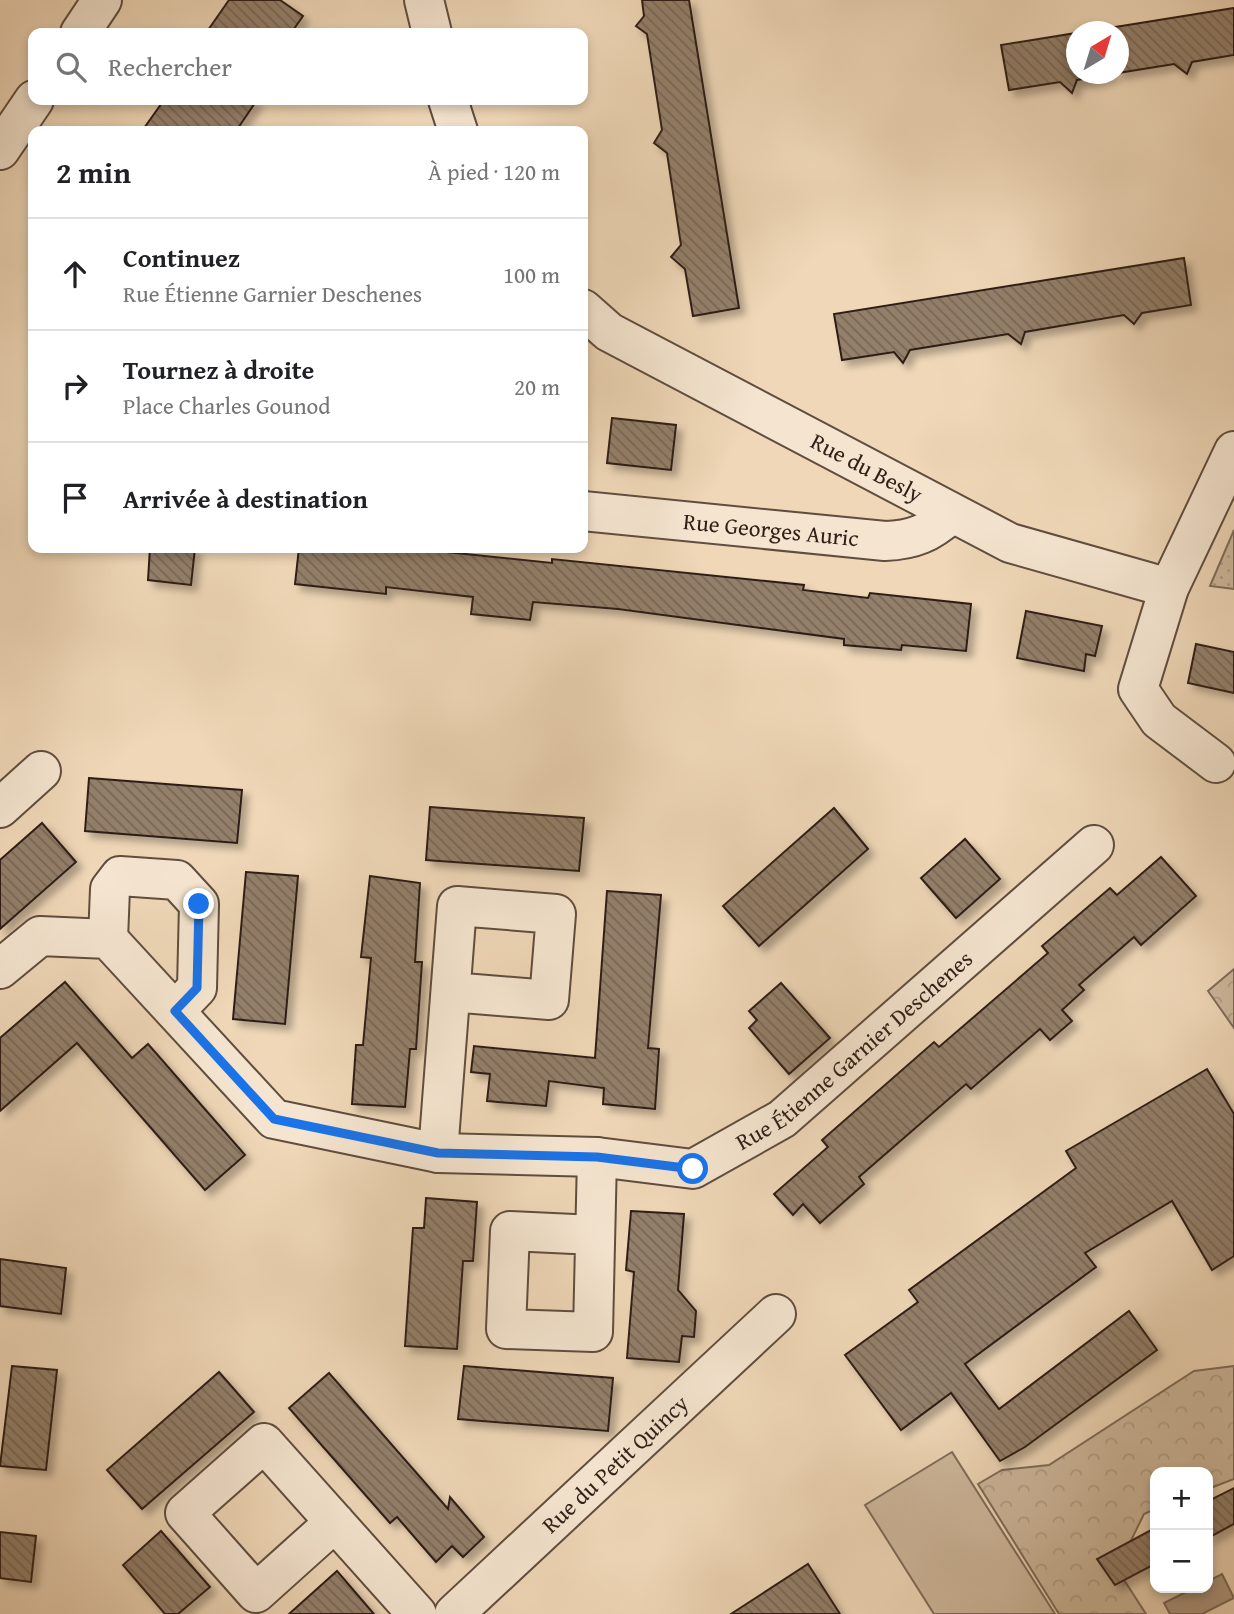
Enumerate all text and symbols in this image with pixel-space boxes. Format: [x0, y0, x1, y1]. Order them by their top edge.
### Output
north arrow [1066, 21, 1129, 84]
search box [28, 28, 588, 105]
text: Rechercher [108, 47, 232, 86]
icon: search [52, 48, 90, 86]
text: 2 min [56, 150, 131, 194]
text: À pied · 120 m [428, 155, 560, 188]
text: Continuez [123, 238, 240, 277]
icon: ahead [56, 255, 94, 293]
text: 100 m [503, 258, 560, 291]
text: Rue Étienne Garnier Deschenes [123, 277, 422, 310]
text: Tournez à droite [123, 350, 314, 389]
icon: right [56, 367, 94, 405]
text: 20 m [514, 370, 560, 403]
text: Place Charles Gounod [123, 389, 331, 422]
street label: Rue du Besly [805, 424, 929, 511]
icon: arrive [56, 479, 94, 517]
text: Arrivée à destination [123, 479, 368, 518]
street label: Rue Georges Auric [682, 504, 860, 554]
route end [183, 888, 214, 919]
street label: Rue Étienne Garnier Deschenes [729, 942, 979, 1158]
route start [677, 1153, 708, 1184]
street label: Rue du Petit Quincy [534, 1387, 696, 1540]
map controls [1150, 1467, 1213, 1593]
button: + [1150, 1467, 1213, 1530]
button: − [1150, 1530, 1213, 1593]

